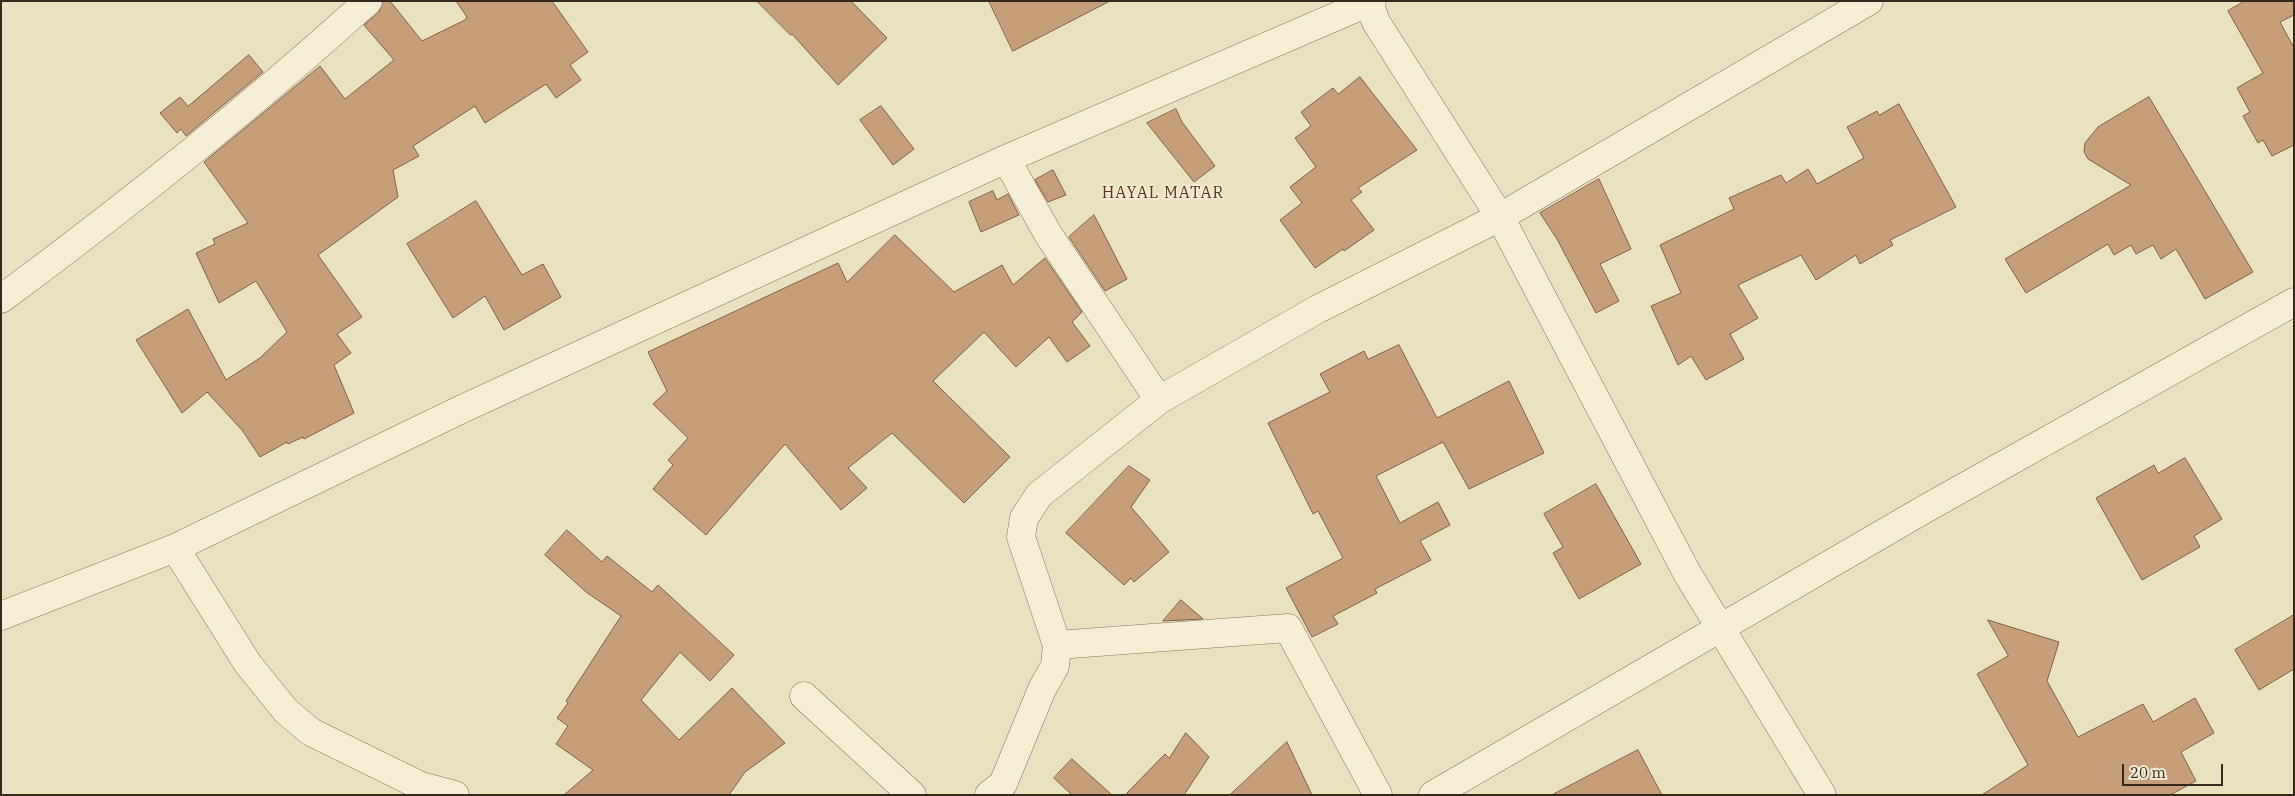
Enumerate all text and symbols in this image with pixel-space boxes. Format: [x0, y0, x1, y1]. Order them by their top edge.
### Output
district label: HAYAL MATAR [1100, 183, 1226, 203]
scale bar [2125, 754, 2226, 786]
text: 20 m [2130, 763, 2166, 782]

